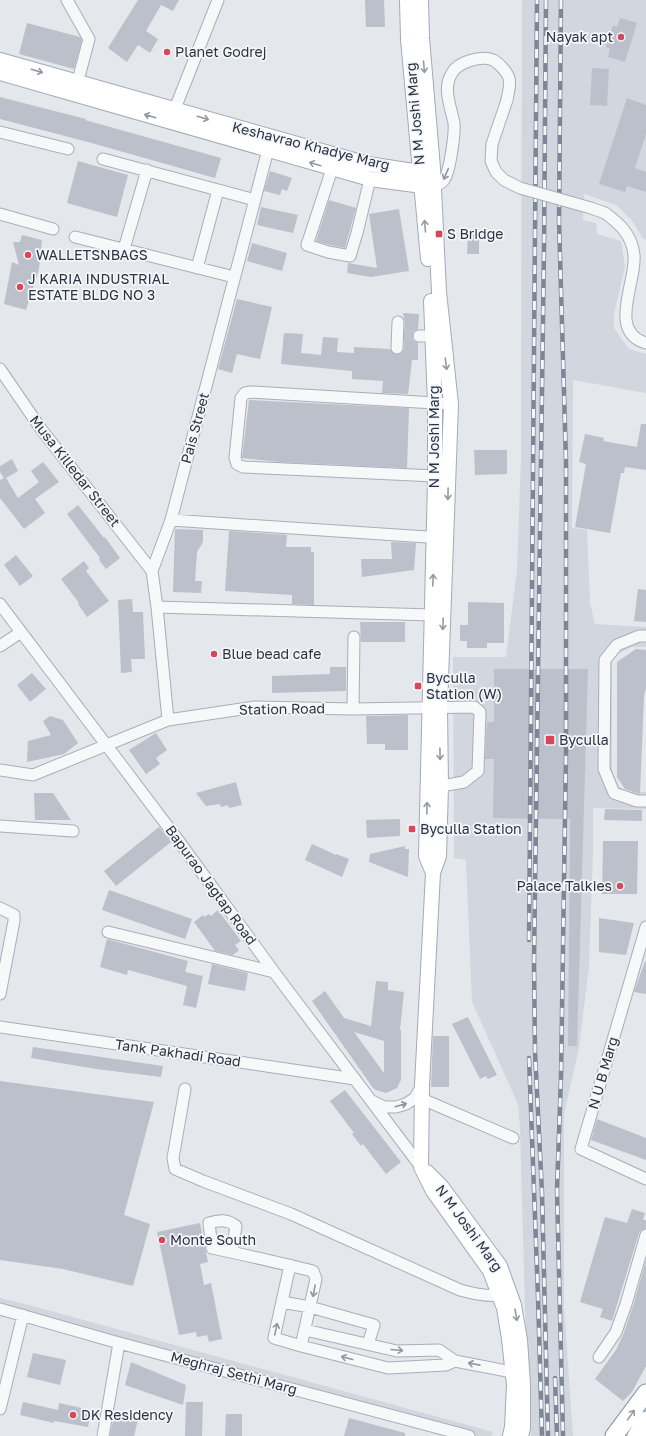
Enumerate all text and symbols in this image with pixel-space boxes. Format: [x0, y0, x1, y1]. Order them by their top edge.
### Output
place label: Nayak apt [546, 28, 613, 45]
marker: Nayak apt [616, 32, 626, 42]
place label: Planet Godrej [175, 43, 266, 60]
marker: Planet Godrej [162, 47, 172, 57]
one-way arrow [421, 60, 428, 73]
street label: N M Joshi Marg [402, 62, 427, 166]
one-way arrow [31, 68, 44, 75]
one-way arrow [144, 112, 157, 119]
one-way arrow [196, 115, 209, 122]
street label: Keshavrao Khadye Marg [230, 118, 392, 173]
one-way arrow [309, 160, 322, 167]
one-way arrow [442, 167, 450, 179]
one-way arrow [422, 220, 429, 233]
place label: S Bridge [447, 225, 503, 242]
marker: S Bridge [434, 229, 444, 239]
place label: WALLETSNBAGS [36, 246, 148, 263]
marker: WALLETSNBAGS [23, 250, 33, 260]
place label: J KARIA INDUSTRIAL ESTATE BLDG NO 3 [28, 270, 169, 303]
marker: J KARIA INDUSTRIAL ESTATE BLDG NO 3 [15, 282, 25, 292]
one-way arrow [442, 357, 450, 370]
street label: N M Joshi Marg [425, 385, 442, 489]
street label: Pais Street [177, 390, 212, 465]
street label: Musa Killedar Street [27, 412, 124, 530]
one-way arrow [444, 487, 451, 500]
one-way arrow [429, 574, 436, 587]
one-way arrow [440, 617, 447, 630]
place label: Blue bead cafe [222, 645, 321, 662]
marker: Blue bead cafe [209, 649, 219, 659]
place label: Byculla Station (W) [426, 669, 502, 702]
marker: Byculla Station (W) [413, 681, 423, 691]
street label: Station Road [239, 699, 325, 718]
place label: Byculla [559, 731, 609, 748]
marker: Byculla [544, 734, 556, 746]
one-way arrow [437, 747, 444, 760]
one-way arrow [423, 802, 431, 815]
place label: Byculla Station [420, 820, 522, 837]
street label: Bapurao Jagtap Road [162, 822, 261, 948]
marker: Byculla Station [407, 824, 417, 834]
place label: Palace Talkies [516, 877, 612, 894]
marker: Palace Talkies [615, 881, 625, 891]
street label: Tank Pakhadi Road [114, 1035, 242, 1070]
street label: N U B Marg [584, 1035, 621, 1111]
one-way arrow [394, 1101, 407, 1108]
street label: N M Joshi Marg [432, 1181, 507, 1274]
place label: Monte South [170, 1231, 256, 1248]
marker: Monte South [157, 1235, 167, 1245]
one-way arrow [309, 1284, 317, 1297]
one-way arrow [512, 1308, 520, 1321]
one-way arrow [273, 1323, 281, 1336]
street label: Meghraj Sethi Marg [169, 1347, 299, 1398]
one-way arrow [391, 1347, 404, 1354]
one-way arrow [341, 1354, 354, 1361]
one-way arrow [468, 1360, 481, 1368]
place label: DK Residency [81, 1406, 173, 1423]
marker: DK Residency [68, 1410, 78, 1420]
one-way arrow [626, 1410, 635, 1421]

